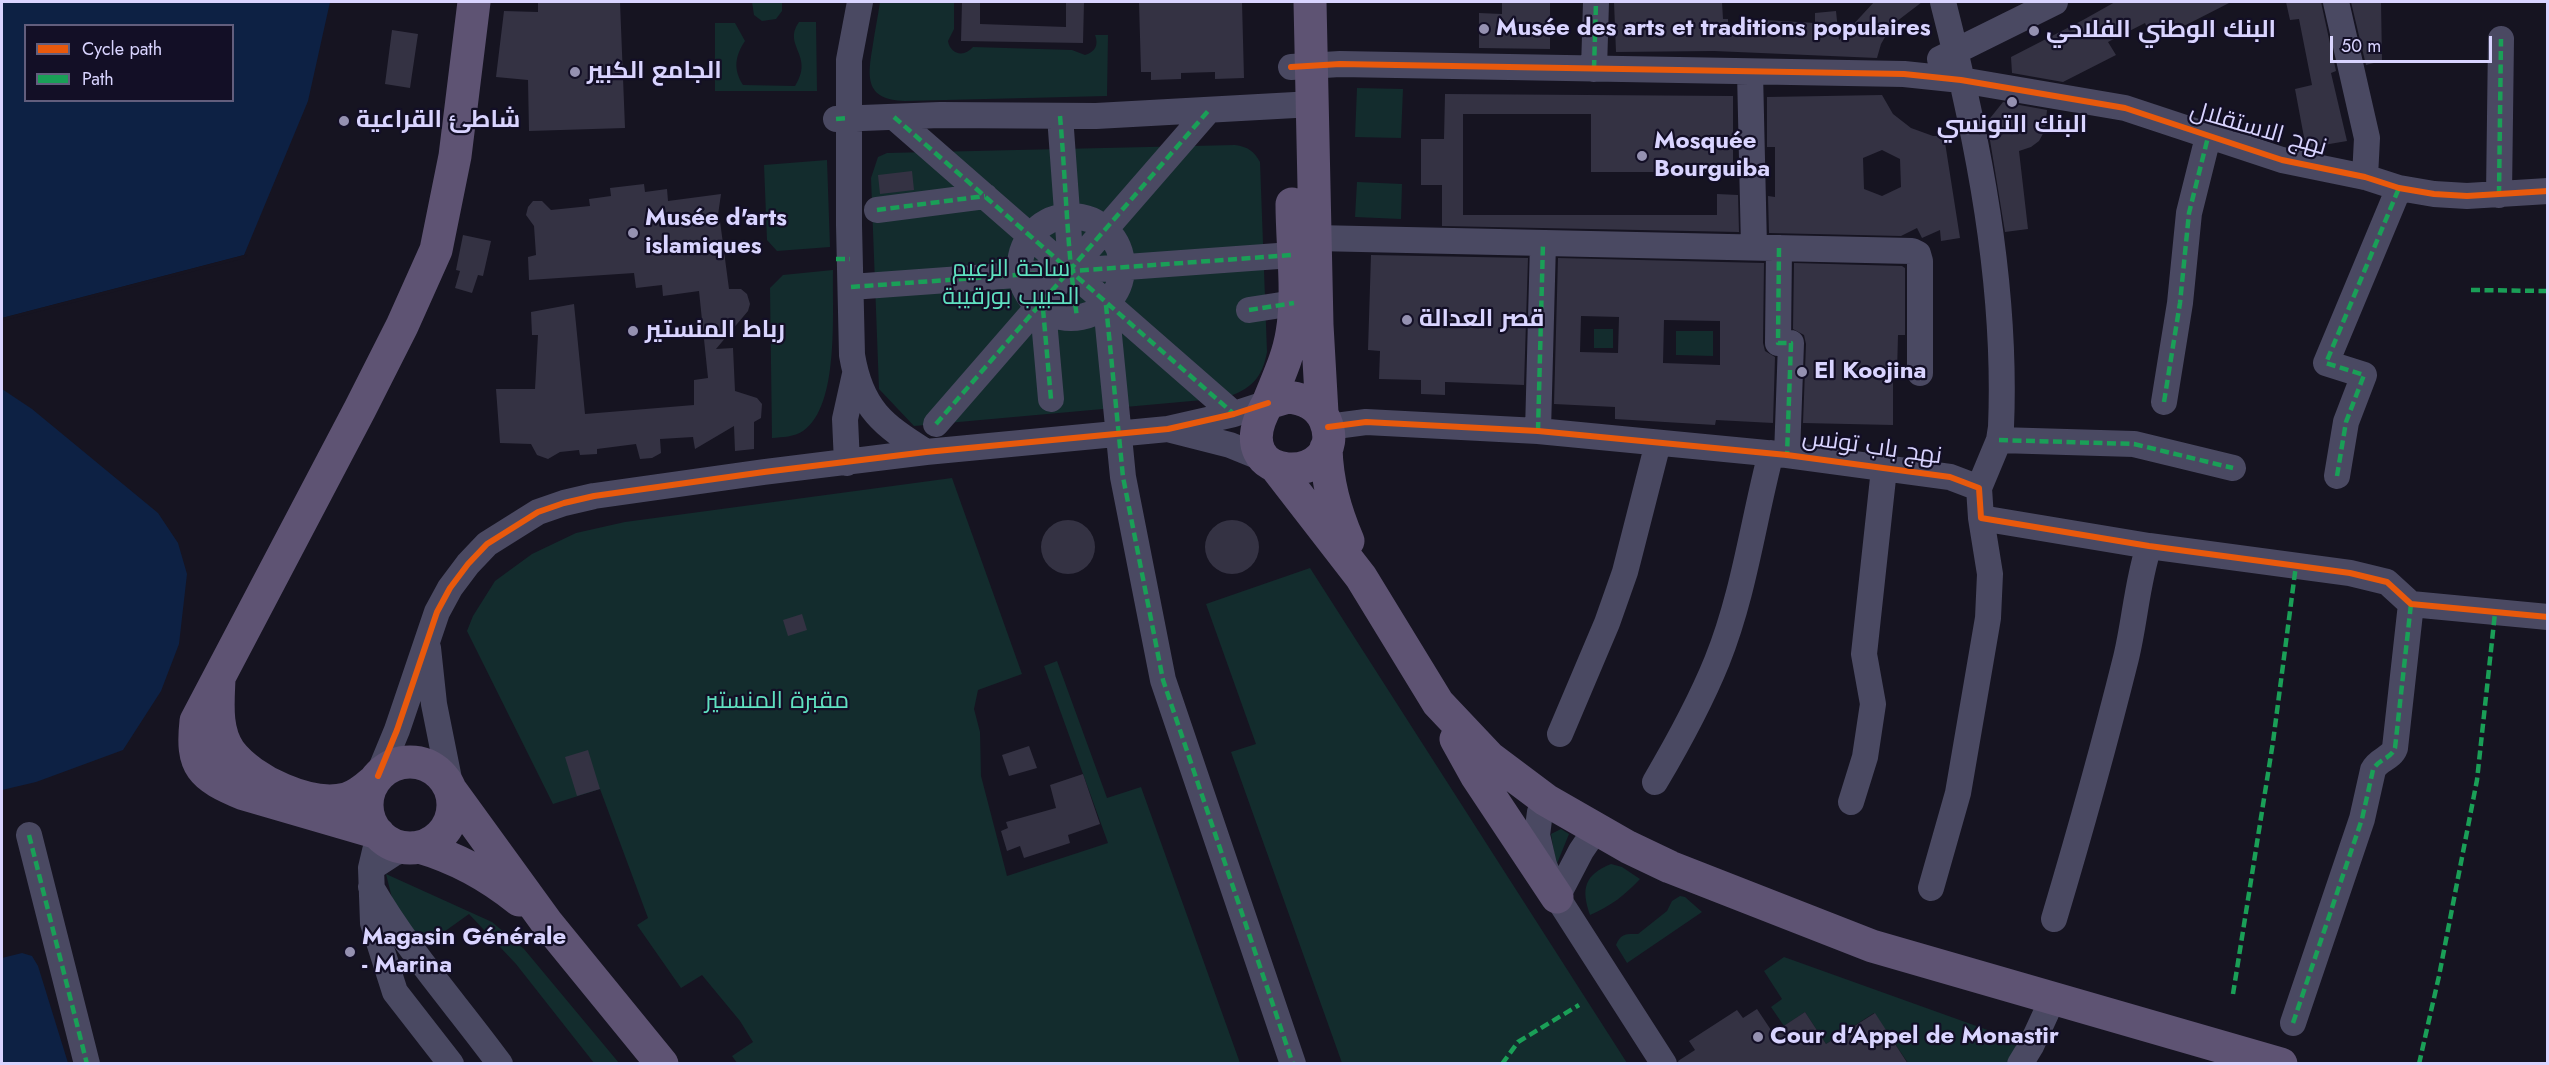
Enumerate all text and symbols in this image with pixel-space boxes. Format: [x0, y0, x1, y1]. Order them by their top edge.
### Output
place label: Musée des arts et traditions populaires [1496, 15, 1931, 43]
place label: البنك الوطني الفلاحي [2046, 17, 2276, 45]
marker: Musée des arts et traditions populaires [1477, 22, 1491, 36]
legend [24, 24, 234, 102]
marker: البنك الوطني الفلاحي [2027, 24, 2041, 38]
scale bar [2333, 24, 2495, 62]
text: 50 m [2341, 33, 2381, 59]
text: Cycle path [82, 36, 162, 62]
place label: الجامع الكبير [587, 58, 722, 86]
marker: الجامع الكبير [568, 65, 582, 79]
text: Path [82, 66, 114, 92]
marker: البنك التونسي [2005, 95, 2019, 109]
street label: نهج الاستقلال [2186, 97, 2330, 163]
place label: شاطئ القراعية [356, 107, 520, 135]
place label: البنك التونسي [1937, 112, 2087, 140]
marker: شاطئ القراعية [337, 114, 351, 128]
place label: Mosquée Bourguiba [1654, 128, 1770, 184]
marker: Mosquée Bourguiba [1635, 149, 1649, 163]
place label: Musée d'arts islamiques [645, 205, 787, 261]
marker: Musée d'arts islamiques [626, 226, 640, 240]
park label: ساحة الزعيم الحبيب بورقيبة [942, 256, 1080, 312]
place label: قصر العدالة [1419, 306, 1544, 334]
marker: قصر العدالة [1400, 313, 1414, 327]
place label: رباط المنستير [645, 317, 785, 345]
marker: رباط المنستير [626, 324, 640, 338]
place label: El Koojina [1814, 358, 1926, 386]
marker: El Koojina [1795, 365, 1809, 379]
street label: نهج باب تونس [1800, 424, 1944, 472]
park label: مقبرة المنستير [705, 688, 849, 716]
place label: Magasin Générale - Marina [362, 924, 566, 980]
marker: Magasin Générale - Marina [343, 945, 357, 959]
place label: Cour d’Appel de Monastir [1770, 1023, 2059, 1051]
marker: Cour d’Appel de Monastir [1751, 1030, 1765, 1044]

